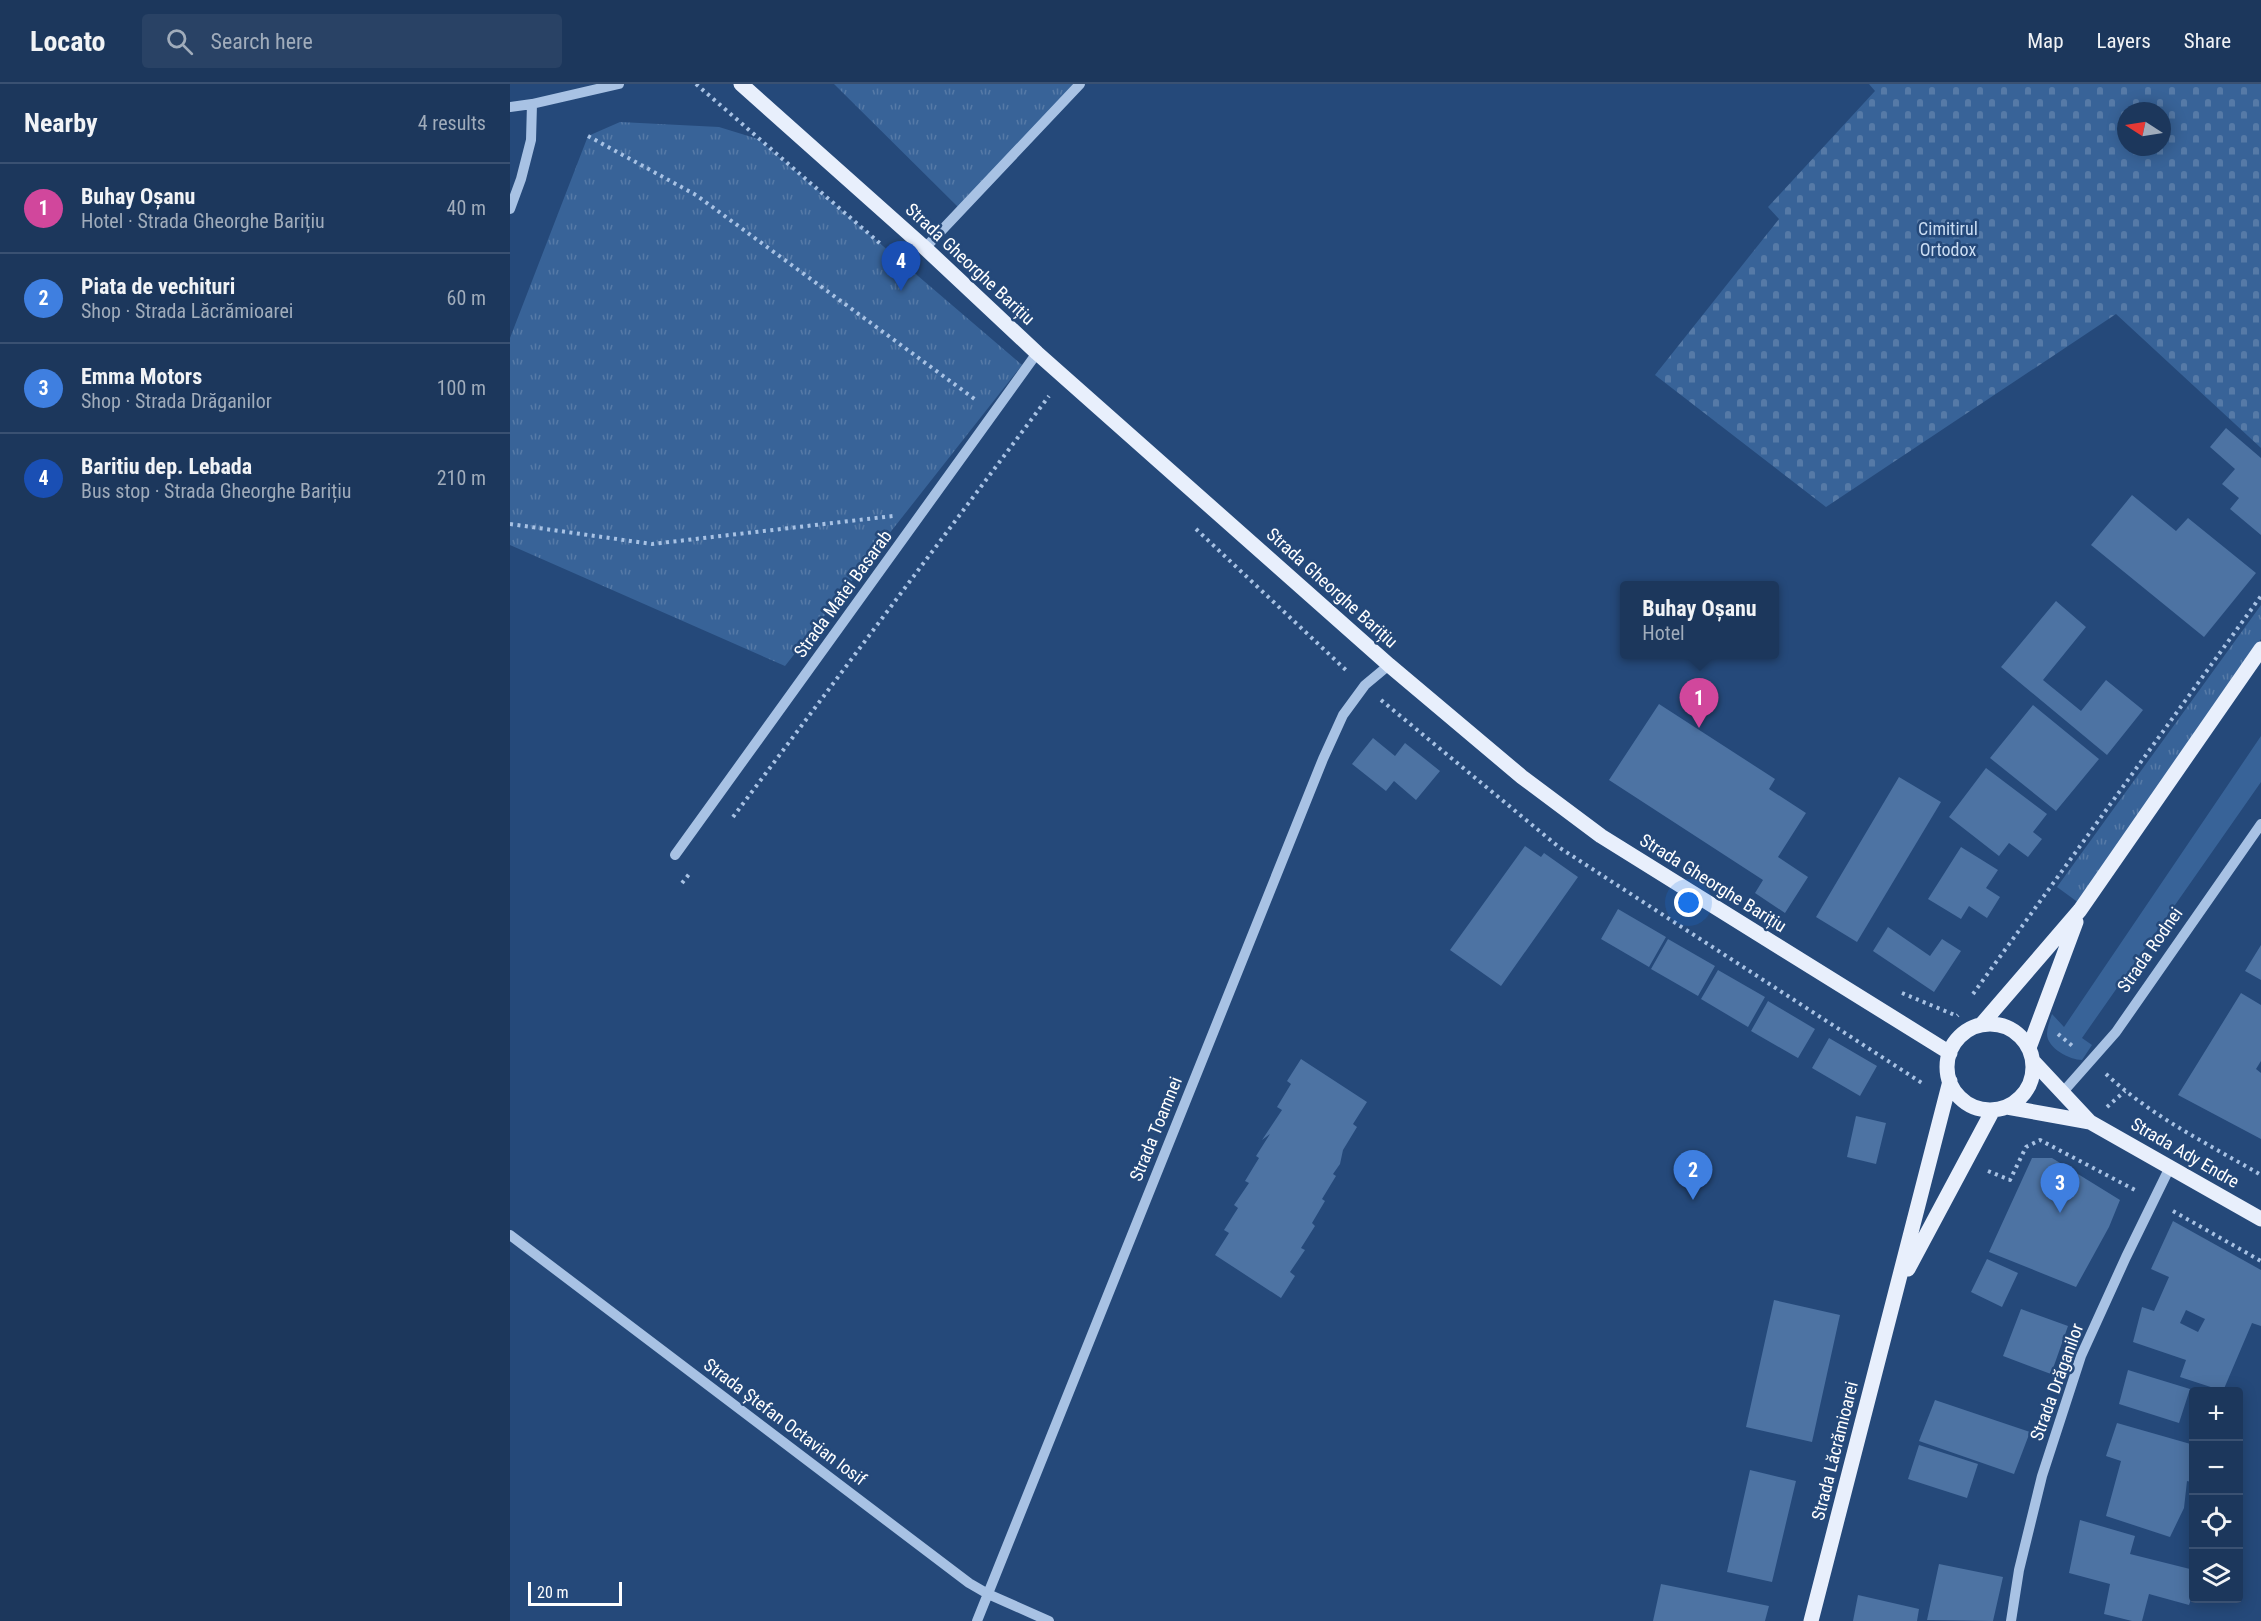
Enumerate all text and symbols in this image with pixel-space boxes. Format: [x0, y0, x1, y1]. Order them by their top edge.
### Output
search box [142, 14, 562, 68]
text: Locato [30, 25, 106, 58]
icon: search [163, 25, 196, 58]
text: Search here [211, 29, 313, 54]
text: Map [2027, 29, 2064, 53]
text: Layers [2097, 29, 2151, 53]
text: Share [2184, 29, 2231, 53]
north arrow [2117, 102, 2171, 156]
text: Nearby [24, 108, 98, 138]
text: 4 results [418, 111, 486, 135]
text: Buhay Oșanu [81, 184, 195, 209]
text: 1 [38, 196, 49, 220]
text: 40 m [447, 196, 486, 220]
street label: Strada Gheorghe Barițiu [901, 198, 1039, 330]
text: Hotel · Strada Gheorghe Barițiu [81, 209, 325, 233]
park label: Cimitirul Ortodox [1918, 218, 1978, 260]
pin: 4 [882, 242, 920, 291]
text: Piata de vechituri [81, 274, 235, 299]
text: 2 [38, 286, 49, 310]
text: 60 m [447, 286, 486, 310]
text: Shop · Strada Lăcrămioarei [81, 299, 293, 323]
text: Emma Motors [81, 364, 202, 389]
text: 3 [38, 376, 49, 400]
text: 100 m [437, 376, 486, 400]
text: Shop · Strada Drăganilor [81, 389, 272, 413]
text: Baritiu dep. Lebada [81, 454, 252, 479]
text: 4 [38, 466, 49, 490]
text: 210 m [437, 466, 486, 490]
text: Bus stop · Strada Gheorghe Barițiu [81, 479, 351, 503]
street label: Strada Gheorghe Barițiu [1262, 523, 1402, 653]
street label: Strada Matei Basarab [789, 526, 896, 661]
popup [1620, 581, 1779, 659]
text: Buhay Oșanu [1642, 596, 1757, 621]
text: Hotel [1642, 621, 1685, 645]
pin: 1 [1680, 678, 1718, 728]
street label: Strada Gheorghe Barițiu [1636, 829, 1790, 937]
your location [1674, 888, 1703, 917]
street label: Strada Rodnei [2113, 903, 2187, 996]
street label: Strada Toamnei [1125, 1074, 1186, 1184]
street label: Strada Ady Endre [2127, 1113, 2243, 1192]
pin: 2 [1674, 1150, 1712, 1200]
pin: 3 [2040, 1164, 2080, 1213]
street label: Strada Drăganilor [2026, 1320, 2088, 1443]
street label: Strada Ștefan Octavian Iosif [699, 1354, 871, 1491]
street label: Strada Lăcrămioarei [1807, 1379, 1862, 1523]
map controls [2189, 1387, 2243, 1603]
button: + [2189, 1387, 2243, 1441]
button: − [2189, 1441, 2243, 1495]
button: locate [2189, 1495, 2243, 1549]
button: layers [2189, 1549, 2243, 1603]
scale bar [528, 1579, 622, 1606]
text: 20 m [537, 1583, 569, 1602]

